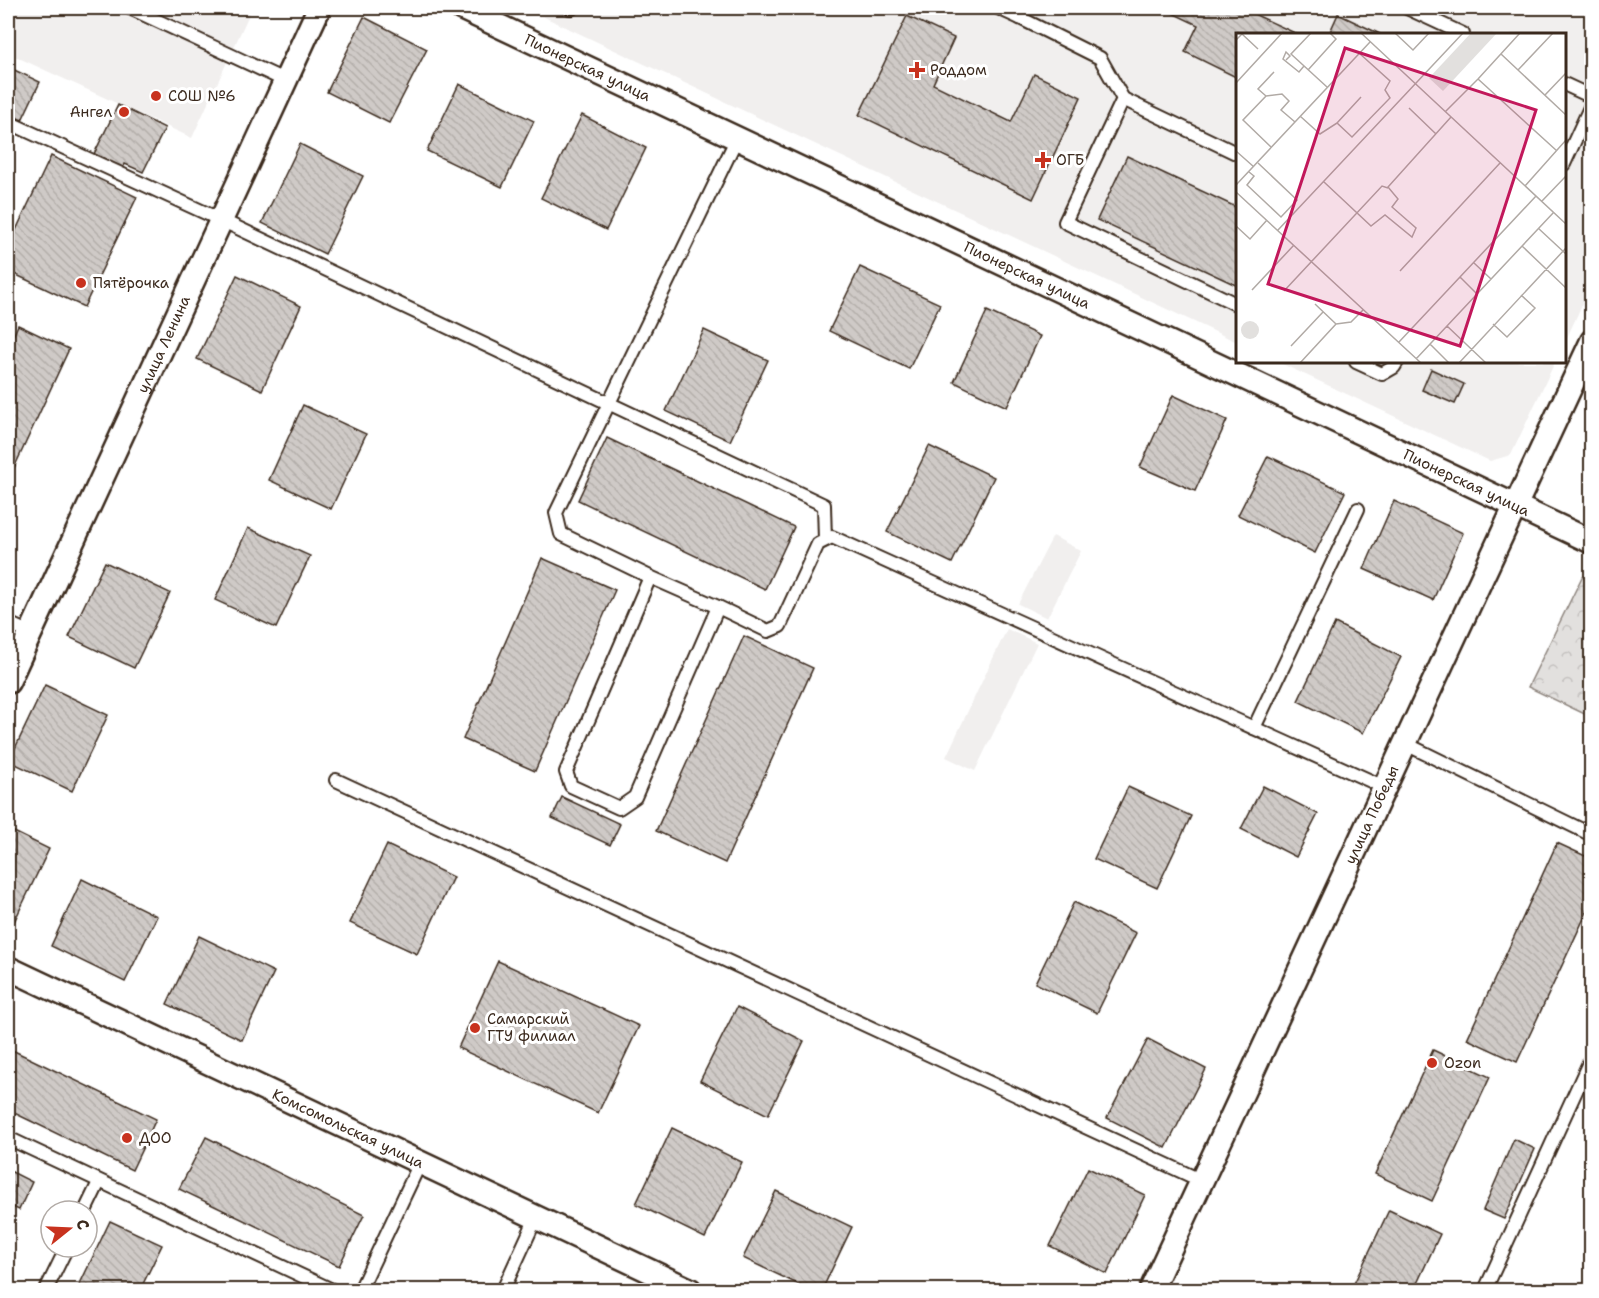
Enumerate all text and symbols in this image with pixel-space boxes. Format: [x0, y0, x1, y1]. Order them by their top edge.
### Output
street label: Пионерская улица [521, 29, 655, 106]
inset map [1236, 33, 1566, 363]
place label: Роддом [930, 60, 987, 80]
marker: Роддом [908, 61, 926, 79]
place label: СОШ №6 [168, 86, 236, 106]
marker: СОШ №6 [149, 89, 163, 103]
place label: Ангел [70, 102, 113, 122]
marker: Ангел [117, 105, 131, 119]
place label: ОГБ [1056, 150, 1084, 170]
marker: ОГБ [1034, 151, 1052, 169]
street label: Пионерская улица [961, 237, 1094, 314]
place label: Пятёрочка [93, 273, 170, 293]
marker: Пятёрочка [74, 276, 88, 290]
street label: улица Ленина [133, 292, 195, 396]
street label: Пионерская улица [1400, 444, 1533, 521]
street label: улица Победы [1340, 762, 1403, 867]
place label: Самарский ГТУ филиал [487, 1009, 576, 1046]
marker: Самарский ГТУ филиал [468, 1021, 482, 1035]
place label: Ozon [1444, 1053, 1481, 1073]
marker: Ozon [1425, 1056, 1439, 1070]
street label: Комсомольская улица [269, 1084, 428, 1173]
place label: ДОО [139, 1128, 172, 1148]
marker: ДОО [120, 1131, 134, 1145]
north arrow [39, 1199, 99, 1259]
text: С [71, 1217, 94, 1233]

